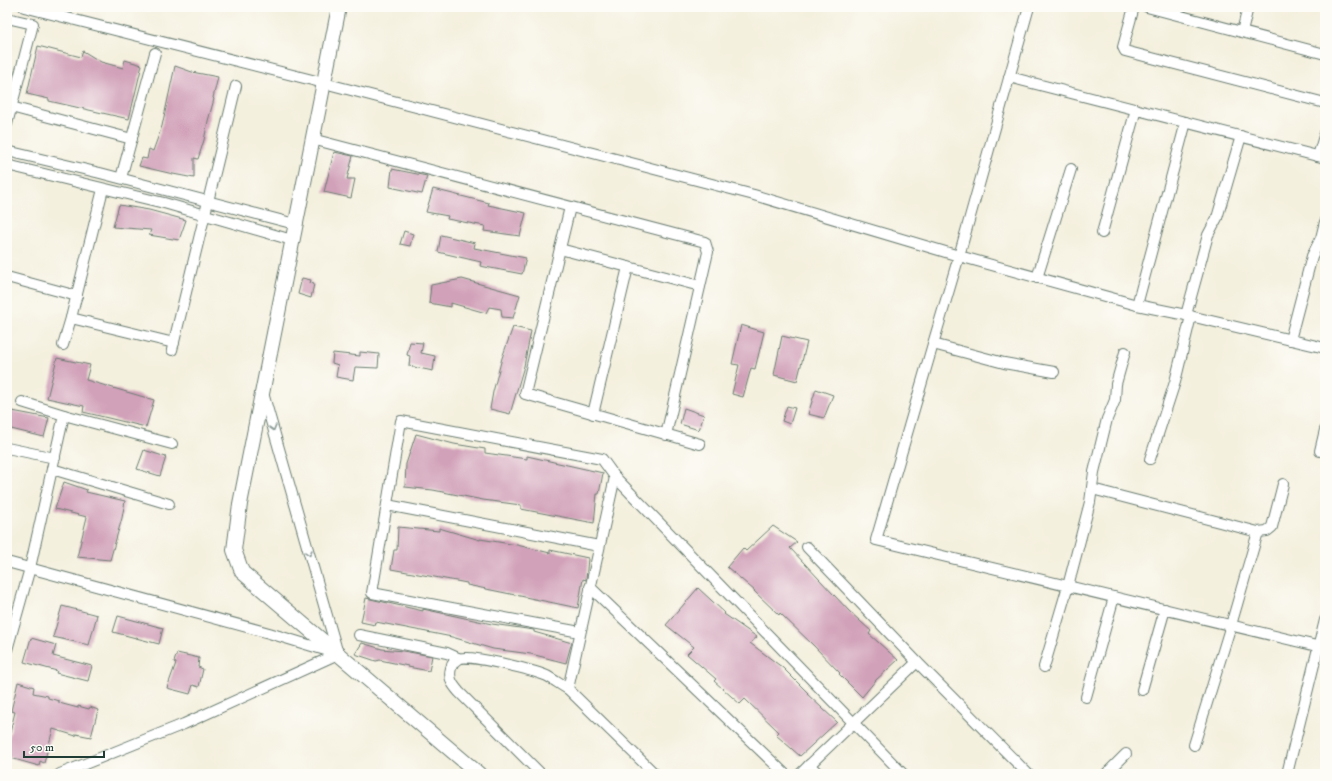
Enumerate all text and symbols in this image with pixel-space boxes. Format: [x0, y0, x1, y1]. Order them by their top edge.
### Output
one-way arrow [268, 424, 277, 431]
one-way arrow [304, 549, 313, 556]
scale bar [24, 733, 104, 759]
text: 50 m [30, 740, 54, 755]

